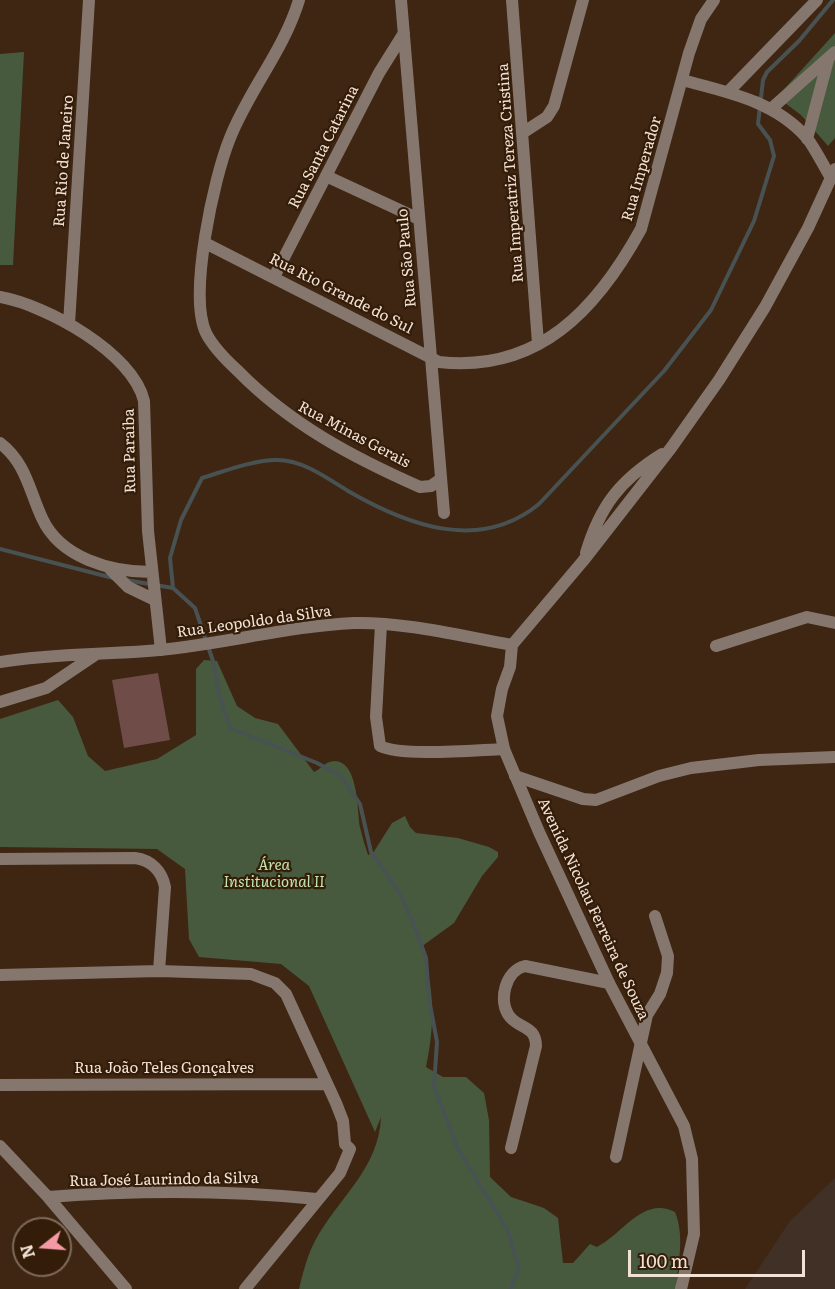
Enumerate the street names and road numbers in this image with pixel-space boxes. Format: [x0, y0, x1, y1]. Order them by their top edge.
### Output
street label: Rua Imperatriz Tereza Cristina [494, 63, 528, 283]
street label: Rua Santa Catarina [285, 82, 363, 212]
street label: Rua Rio de Janeiro [50, 94, 78, 228]
street label: Rua Imperador [618, 115, 666, 223]
street label: Rua São Paulo [394, 208, 420, 308]
street label: Rua Rio Grande do Sul [266, 250, 416, 338]
street label: Rua Minas Gerais [295, 398, 413, 472]
street label: Rua Paraíba [120, 408, 140, 494]
street label: Rua Leopoldo da Silva [176, 602, 332, 642]
street label: Avenida Nicolau Ferreira de Souza [534, 795, 652, 1023]
street label: Rua João Teles Gonçalves [74, 1060, 254, 1078]
street label: Rua José Laurindo da Silva [69, 1169, 259, 1191]

